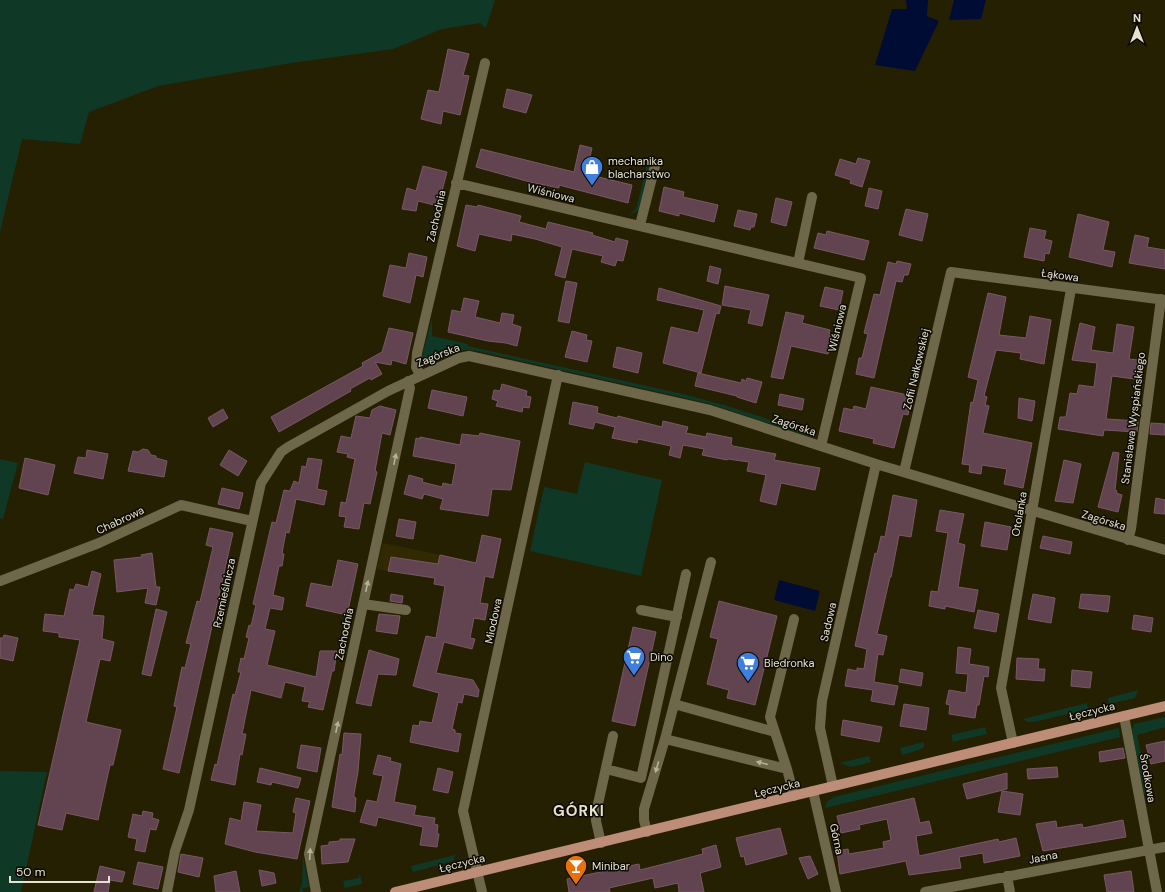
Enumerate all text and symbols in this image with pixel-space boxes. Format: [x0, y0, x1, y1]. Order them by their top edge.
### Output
north arrow [1117, 8, 1157, 48]
text: N [1133, 11, 1141, 25]
shop icon: mechanika blacharstwo [579, 154, 605, 187]
place label: mechanika blacharstwo [608, 154, 670, 181]
street label: Wiśniowa [526, 180, 576, 206]
street label: Zachodnia [423, 189, 449, 243]
street label: Łąkowa [1040, 265, 1080, 285]
street label: Wiśniowa [825, 303, 849, 353]
street label: Zofii Nałkowskiej [900, 327, 932, 411]
street label: Zagórska [414, 340, 462, 370]
street label: Stanisława Wyspiańskiego [1118, 351, 1148, 485]
street label: Zagórska [770, 411, 818, 439]
one-way arrow [392, 453, 398, 465]
street label: Otolanka [1008, 490, 1030, 538]
street label: Chabrowa [94, 503, 146, 537]
street label: Zagórska [1080, 507, 1128, 533]
street label: Rzemieślnicza [210, 557, 238, 629]
one-way arrow [364, 580, 370, 592]
street label: Miodowa [481, 597, 505, 645]
street label: Sadowa [817, 601, 839, 643]
street label: Zachodnia [332, 607, 356, 661]
supermarket icon: Dino [621, 644, 647, 677]
place label: Dino [650, 650, 673, 664]
supermarket icon: Biedronka [735, 650, 761, 683]
place label: Biedronka [764, 656, 815, 670]
street label: Łęczycka [1068, 699, 1116, 723]
one-way arrow [334, 720, 340, 733]
street label: Środkowa [1137, 753, 1159, 804]
one-way arrow [756, 760, 768, 766]
one-way arrow [654, 761, 660, 773]
street label: Łęczycka [753, 776, 801, 800]
district label: GÓRKI [553, 801, 605, 821]
street label: Górna [827, 822, 847, 856]
street label: Jasna [1027, 847, 1059, 867]
one-way arrow [307, 848, 314, 860]
street label: Łęczycka [438, 851, 486, 875]
bar icon: Minibar [563, 853, 589, 886]
scale bar [10, 858, 109, 884]
place label: Minibar [592, 859, 630, 873]
text: 50 m [16, 864, 45, 880]

